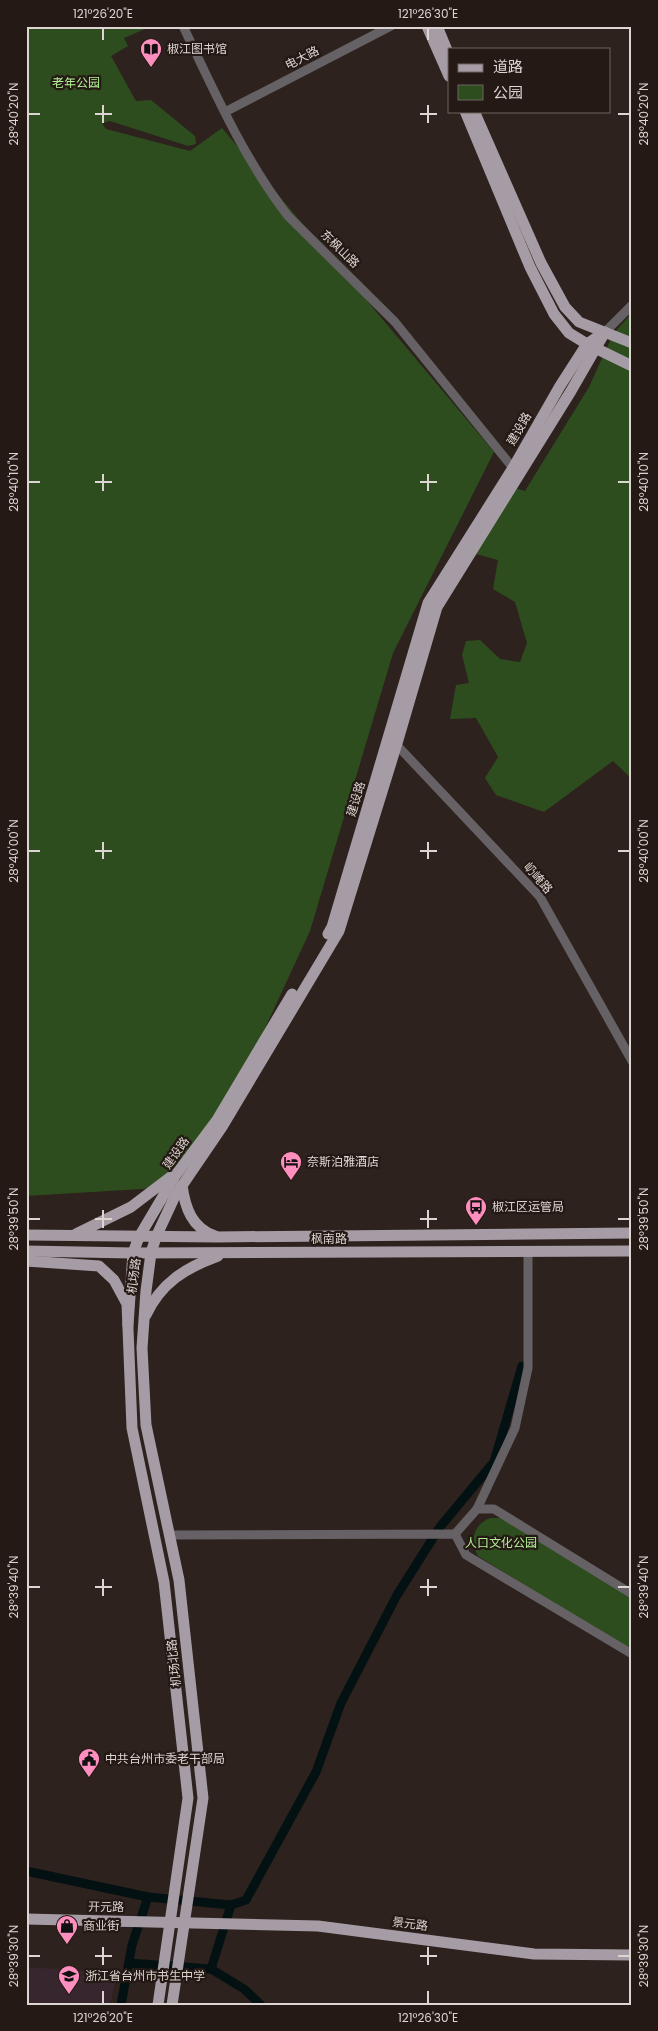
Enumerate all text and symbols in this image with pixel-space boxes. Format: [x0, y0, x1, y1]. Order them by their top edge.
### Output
text: 121°26'20"E [73, 5, 133, 22]
text: 121°26'30"E [398, 5, 458, 22]
library icon: 椒江图书馆 [139, 37, 163, 68]
place label: 椒江图书馆 [167, 40, 227, 57]
street label: 电大路 [282, 42, 322, 73]
legend [448, 48, 610, 112]
text: 道路 [493, 56, 523, 77]
park label: 老年公园 [52, 74, 100, 91]
text: 公园 [493, 82, 523, 103]
text: 28°40'20"N [5, 83, 22, 145]
text: 28°40'20"N [635, 83, 652, 145]
street label: 东枫山路 [317, 226, 364, 271]
street label: 建设路 [502, 409, 535, 449]
text: 28°40'10"N [5, 452, 22, 512]
text: 28°40'10"N [635, 452, 652, 512]
street label: 建设路 [342, 779, 369, 819]
text: 28°40'00"N [5, 819, 22, 883]
text: 28°40'00"N [635, 819, 652, 883]
street label: 屷崦路 [520, 859, 557, 897]
street label: 建设路 [158, 1133, 193, 1172]
hotel icon: 奈斯泊雅酒店 [279, 1150, 303, 1181]
place label: 奈斯泊雅酒店 [307, 1153, 379, 1170]
text: 28°39'50"N [5, 1188, 22, 1250]
text: 28°39'50"N [635, 1188, 652, 1250]
bus stop icon: 椒江区运管局 [464, 1195, 488, 1226]
place label: 椒江区运管局 [492, 1198, 564, 1215]
street label: 枫南路 [311, 1230, 347, 1247]
street label: 机场路 [123, 1257, 144, 1295]
park label: 人口文化公园 [465, 1534, 537, 1551]
text: 28°39'40"N [5, 1556, 22, 1618]
text: 28°39'40"N [635, 1556, 652, 1618]
street label: 机场北路 [163, 1638, 184, 1688]
public building icon: 中共台州市委老干部局 [77, 1747, 101, 1778]
place label: 中共台州市委老干部局 [105, 1750, 225, 1767]
street label: 开元路 [88, 1898, 124, 1915]
street label: 景元路 [391, 1913, 429, 1934]
shop icon: 商业街 [55, 1914, 79, 1945]
place label: 商业街 [83, 1917, 119, 1934]
text: 28°39'30"N [5, 1925, 22, 1987]
text: 28°39'30"N [635, 1925, 652, 1987]
school or university icon: 浙江省台州市书生中学 [57, 1964, 81, 1995]
place label: 浙江省台州市书生中学 [85, 1967, 205, 1984]
text: 121°26'20"E [73, 2009, 133, 2026]
text: 121°26'30"E [398, 2009, 458, 2026]

